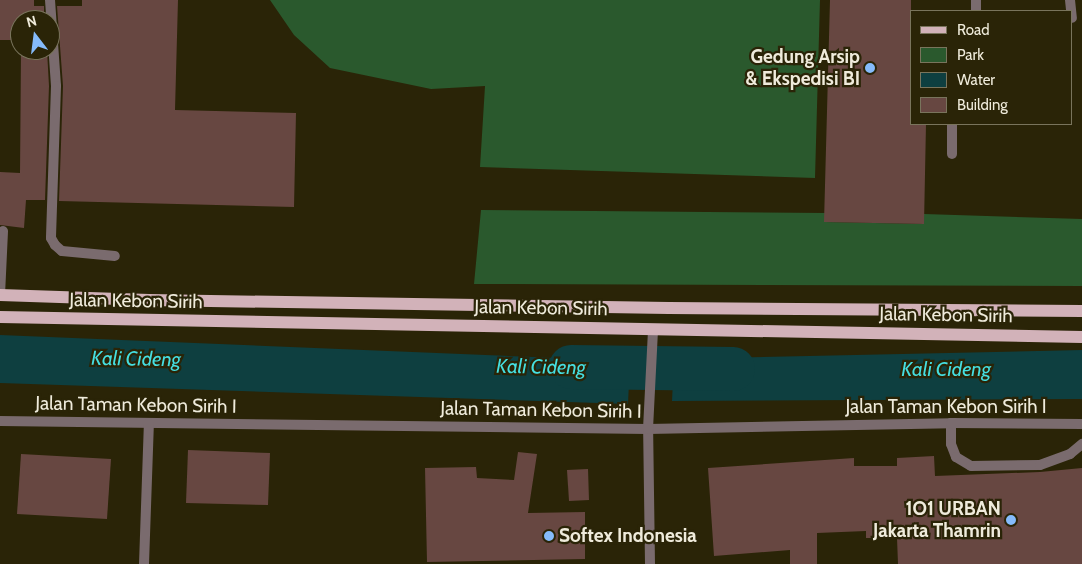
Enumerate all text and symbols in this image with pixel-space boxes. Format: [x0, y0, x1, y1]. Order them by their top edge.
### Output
north arrow [10, 10, 60, 60]
legend [910, 10, 1072, 125]
text: N [24, 12, 38, 31]
text: Road [957, 21, 990, 39]
place label: Gedung Arsip & Ekspedisi BI [746, 46, 860, 90]
text: Park [957, 46, 984, 64]
marker: Gedung Arsip & Ekspedisi BI [864, 62, 876, 74]
text: Water [957, 71, 995, 89]
text: Building [957, 96, 1008, 114]
street label: Jalan Kebon Sirih [69, 288, 203, 314]
street label: Jalan Kebon Sirih [474, 295, 608, 321]
street label: Jalan Kebon Sirih [879, 302, 1013, 328]
water label: Kali Cideng [91, 346, 181, 372]
water label: Kali Cideng [496, 354, 586, 380]
water label: Kali Cideng [901, 357, 991, 381]
street label: Jalan Taman Kebon Sirih I [35, 392, 237, 418]
street label: Jalan Taman Kebon Sirih I [845, 396, 1047, 418]
street label: Jalan Taman Kebon Sirih I [440, 397, 642, 423]
place label: 1O1 URBAN Jakarta Thamrin [873, 498, 1001, 542]
marker: 1O1 URBAN Jakarta Thamrin [1005, 514, 1017, 526]
place label: Softex Indonesia [559, 525, 697, 547]
marker: Softex Indonesia [543, 530, 555, 542]

